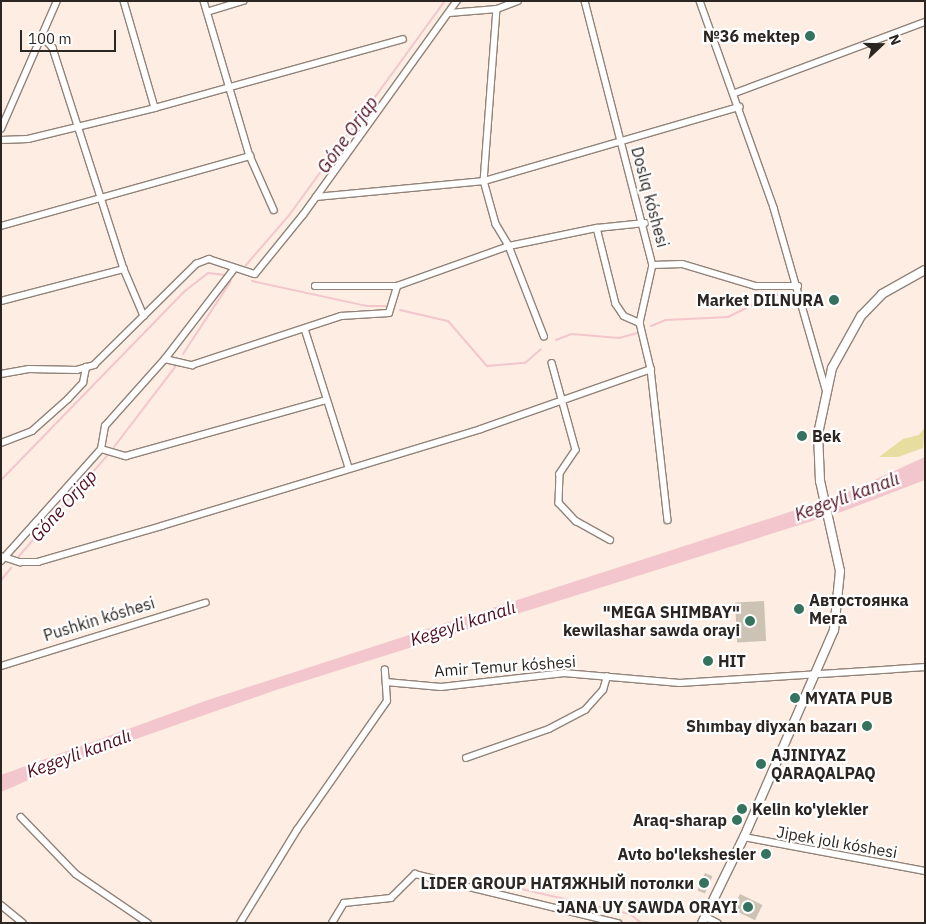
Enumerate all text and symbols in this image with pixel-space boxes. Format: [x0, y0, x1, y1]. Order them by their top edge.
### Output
scale bar [22, 20, 119, 52]
north arrow [856, 20, 906, 70]
place label: №36 mektep [703, 26, 800, 46]
text: 100 m [28, 29, 72, 48]
marker: №36 mektep [804, 30, 816, 42]
text: N [885, 32, 905, 48]
water label: Góne Orjap [313, 92, 383, 178]
street label: Doslıq kóshesi [627, 145, 673, 249]
place label: Market DILNURA [697, 290, 824, 310]
marker: Market DILNURA [828, 294, 840, 306]
place label: Bek [812, 426, 841, 446]
marker: Bek [796, 430, 808, 442]
water label: Góne Orjap [26, 466, 102, 546]
water label: Kegeyli kanalı [792, 468, 902, 526]
place label: Автостоянка Мега [809, 590, 909, 628]
street label: Pushkin kóshesi [41, 593, 157, 645]
water label: Kegeyli kanalı [407, 597, 519, 651]
place label: "MEGA SHIMBAY" kewilashar sawda orayi [563, 602, 740, 640]
marker: Автостоянка Мега [793, 603, 805, 615]
marker: "MEGA SHIMBAY" kewilashar sawda orayi [744, 615, 756, 627]
street label: Amir Temur kóshesi [433, 651, 577, 681]
place label: HIT [718, 651, 746, 671]
marker: HIT [702, 655, 714, 667]
place label: MYATA PUB [805, 688, 893, 708]
marker: MYATA PUB [789, 692, 801, 704]
place label: Shımbay diyxan bazarı [686, 716, 857, 736]
marker: Shımbay diyxan bazarı [861, 720, 873, 732]
water label: Kegeyli kanalı [24, 725, 134, 783]
place label: AJINIYAZ QARAQALPAQ [771, 745, 876, 783]
marker: AJINIYAZ QARAQALPAQ [755, 758, 767, 770]
place label: Kelin ko'ylekler [752, 799, 868, 819]
marker: Kelin ko'ylekler [736, 803, 748, 815]
place label: Araq-sharap [633, 810, 727, 830]
marker: Araq-sharap [731, 814, 743, 826]
street label: Jipek jolı kóshesi [775, 822, 899, 862]
place label: Avto bo'lekshesler [617, 844, 756, 864]
marker: Avto bo'lekshesler [760, 848, 772, 860]
place label: LIDER GROUP НАТЯЖНЫЙ потолки [421, 873, 694, 893]
marker: LIDER GROUP НАТЯЖНЫЙ потолки [698, 877, 710, 889]
place label: JANA UY SAWDA ORAYI [556, 897, 738, 917]
marker: JANA UY SAWDA ORAYI [742, 901, 754, 913]

